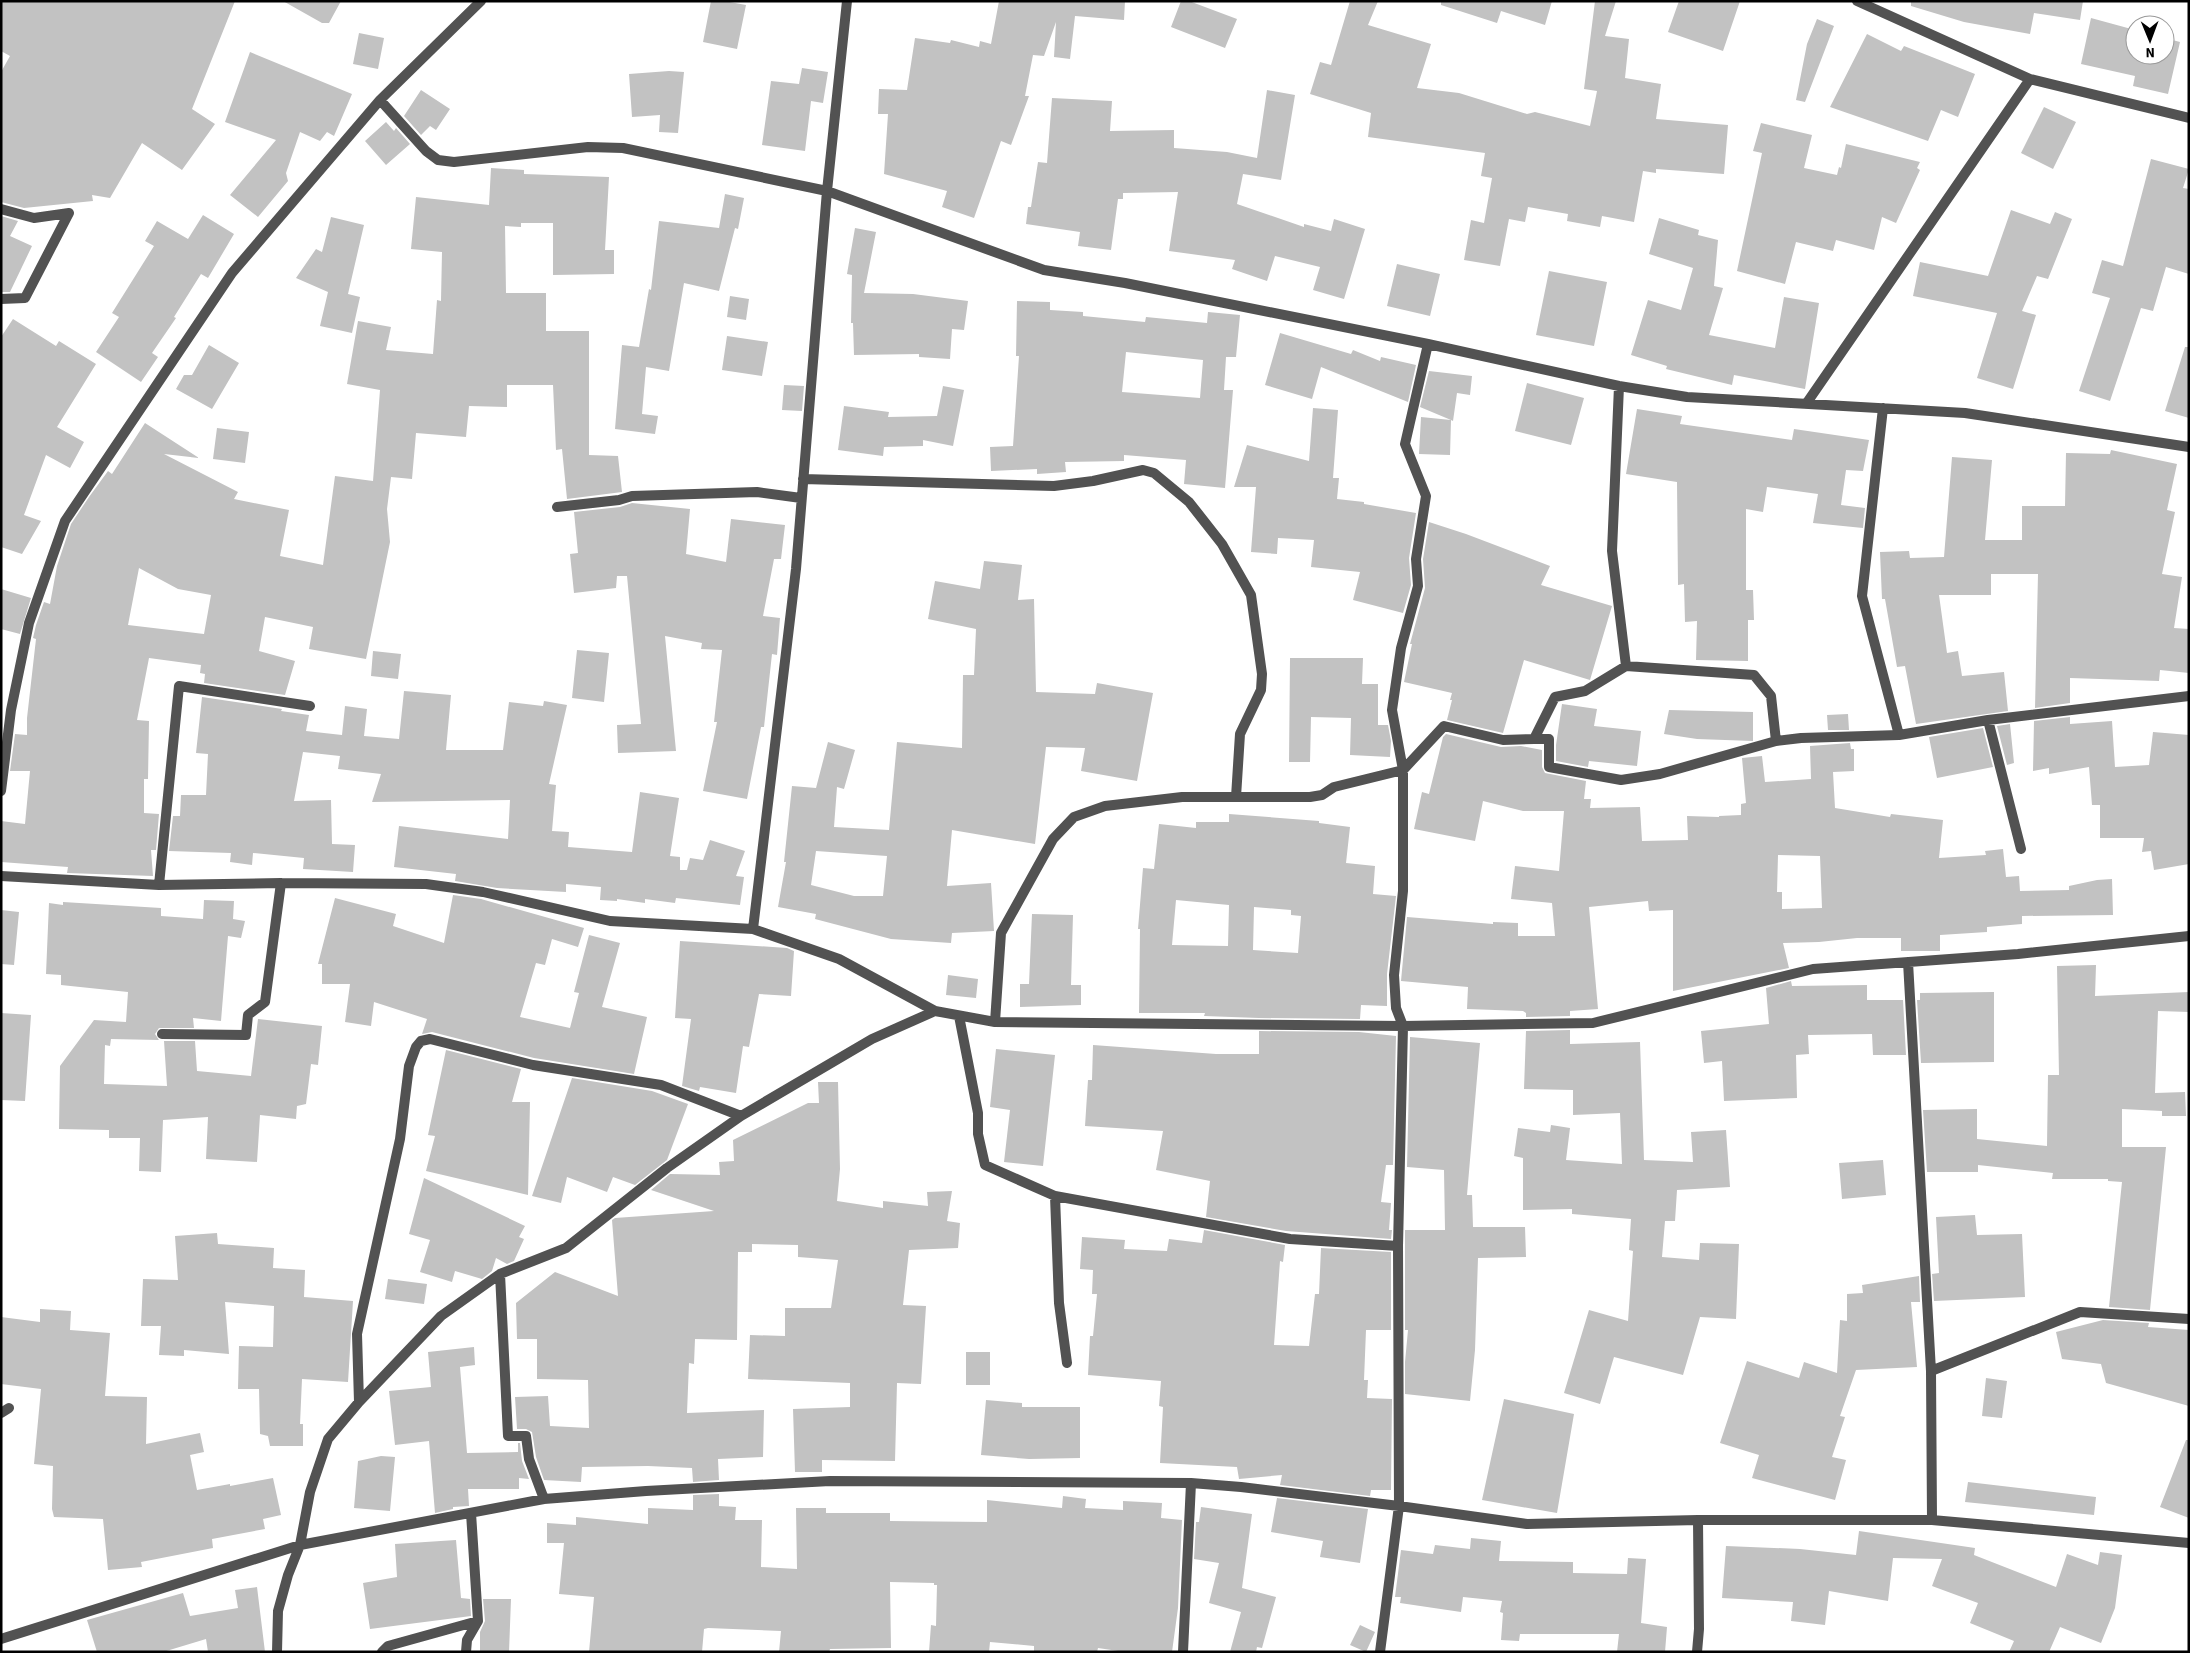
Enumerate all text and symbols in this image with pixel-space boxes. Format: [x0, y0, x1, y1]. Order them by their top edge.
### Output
north arrow [2125, 15, 2175, 65]
text: N [2145, 42, 2155, 62]

